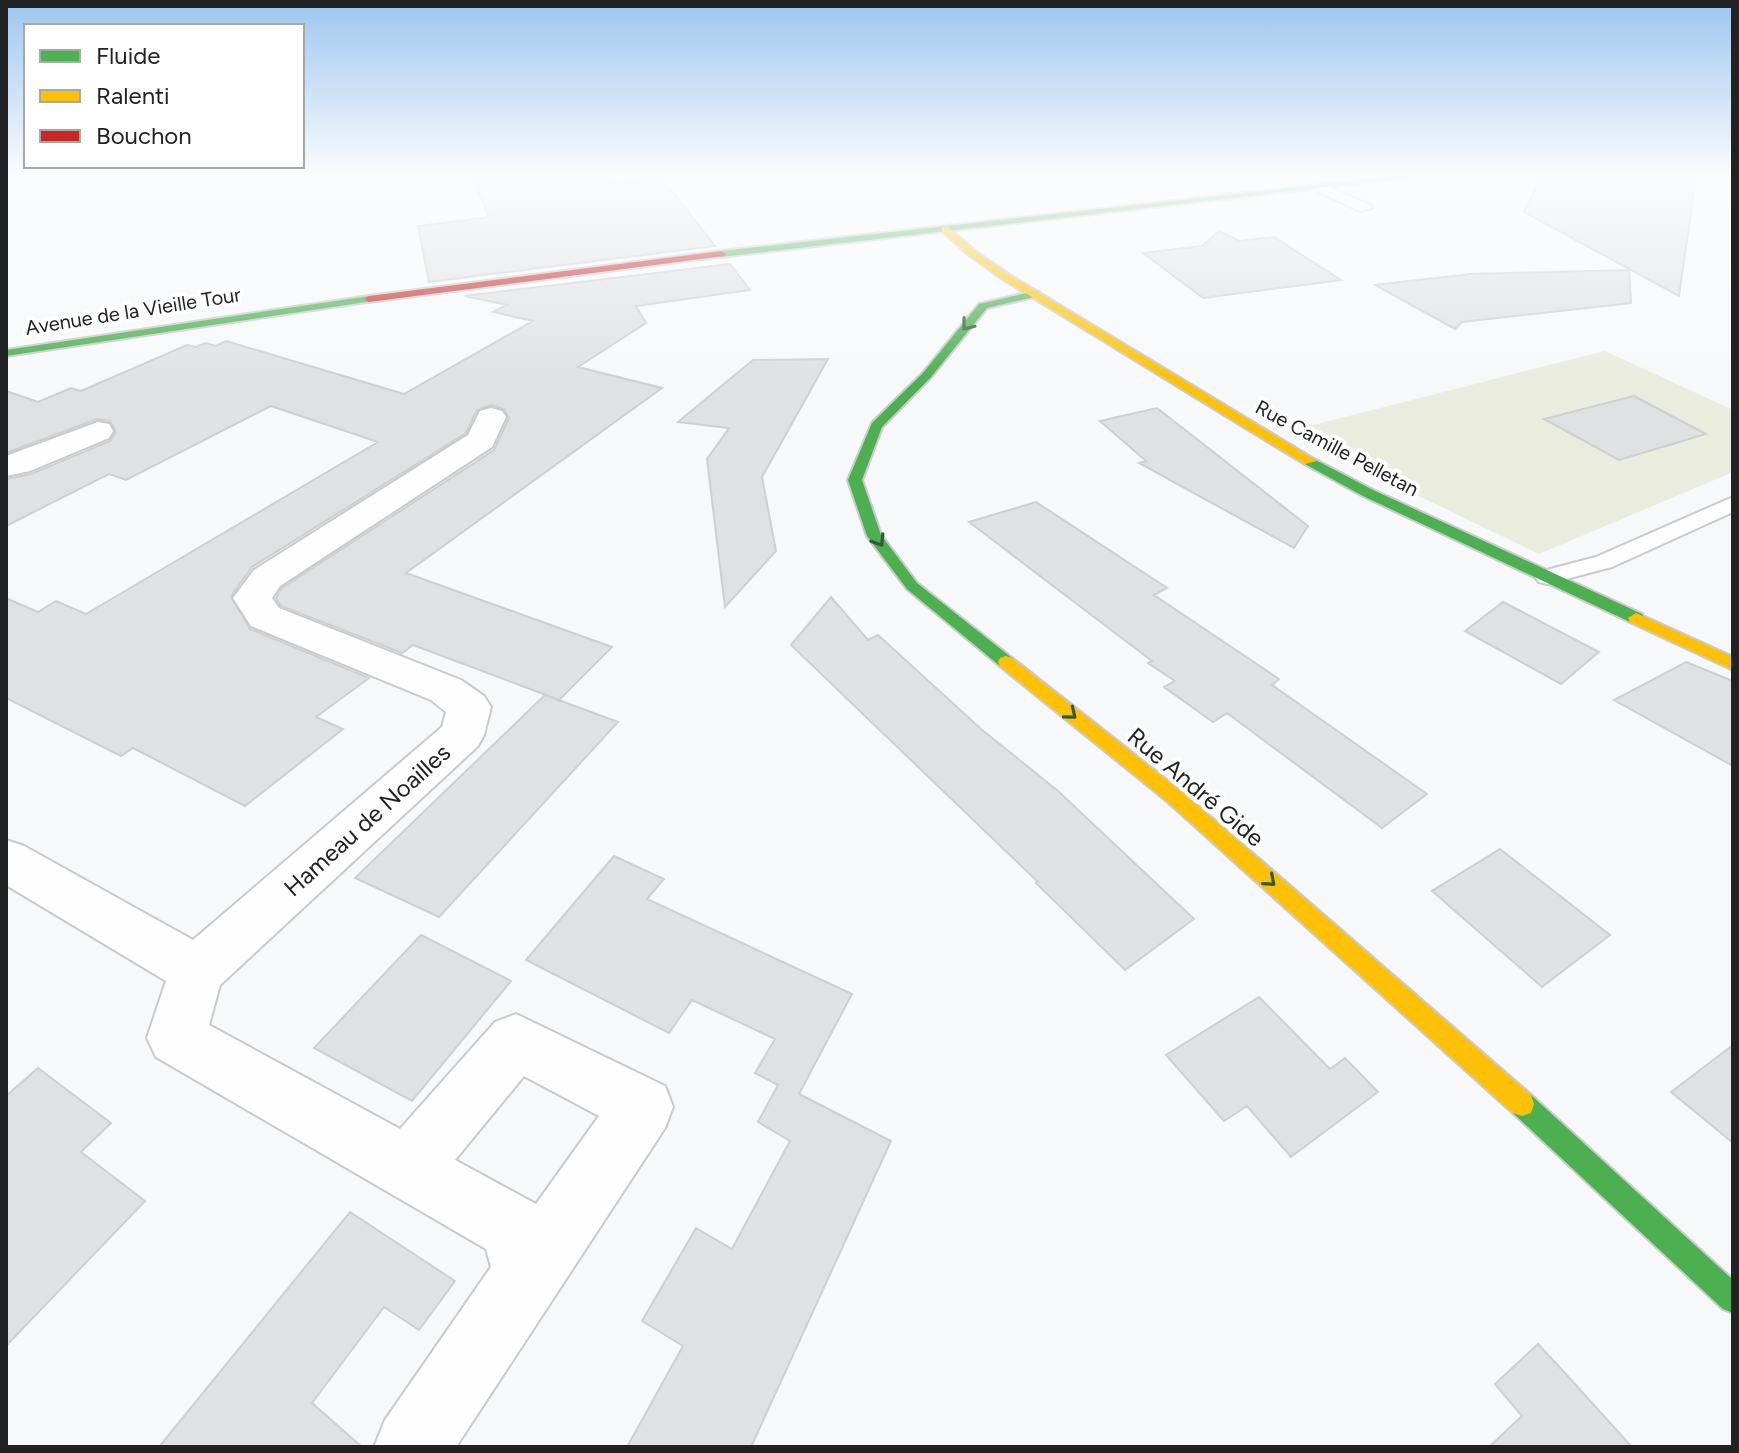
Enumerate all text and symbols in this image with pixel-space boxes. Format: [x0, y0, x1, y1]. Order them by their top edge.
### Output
legend [24, 24, 304, 168]
text: Fluide [96, 41, 160, 70]
text: Ralenti [96, 81, 170, 110]
text: Bouchon [96, 121, 192, 150]
street label: Avenue de la Vieille Tour [24, 282, 243, 340]
one-way arrow [962, 316, 977, 330]
street label: Rue Camille Pelletan [1251, 395, 1423, 501]
one-way arrow [870, 532, 885, 546]
one-way arrow [1062, 704, 1077, 718]
street label: Rue André Gide [1122, 721, 1270, 853]
street label: Hameau de Noailles [278, 738, 456, 902]
one-way arrow [1261, 871, 1275, 885]

